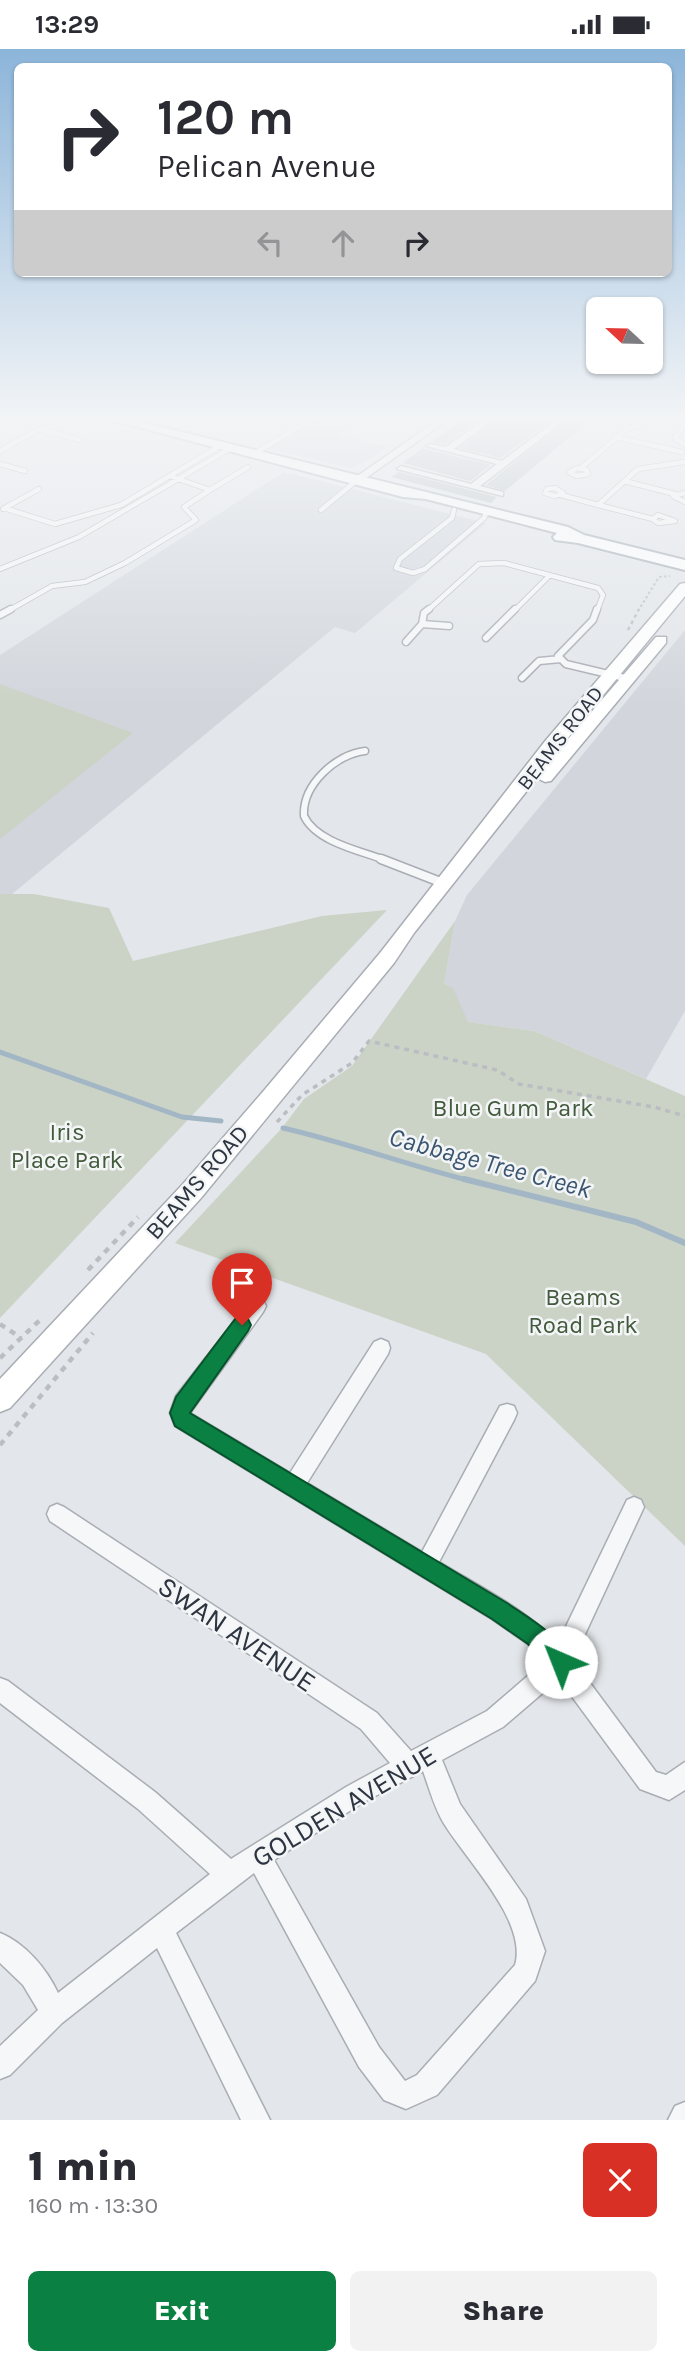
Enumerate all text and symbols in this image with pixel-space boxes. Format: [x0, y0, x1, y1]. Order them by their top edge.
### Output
text: 13:29 [35, 9, 99, 40]
text: 120 m [157, 89, 294, 146]
icon: right [42, 91, 133, 182]
text: Pelican Avenue [157, 148, 376, 185]
icon: left [251, 224, 289, 262]
icon: ahead [324, 224, 362, 262]
icon: right [397, 224, 435, 262]
north arrow [586, 297, 663, 375]
map controls [586, 297, 663, 374]
street label: BEAMS ROAD [512, 681, 608, 795]
park label: Blue Gum Park [432, 1094, 594, 1122]
park label: Iris Place Park [11, 1118, 123, 1174]
street label: BEAMS ROAD [140, 1119, 254, 1245]
water label: Cabbage Tree Creek [386, 1121, 595, 1205]
pin [212, 1253, 272, 1325]
icon: arrive [223, 1264, 261, 1302]
park label: Beams Road Park [528, 1283, 638, 1339]
street label: SWAN AVENUE [152, 1569, 322, 1699]
position arrow [524, 1625, 598, 1699]
street label: GOLDEN AVENUE [246, 1738, 442, 1874]
text: 1 min [28, 2141, 138, 2191]
button: close [583, 2143, 657, 2217]
text: 160 m · 13:30 [28, 2192, 158, 2219]
button: Exit [28, 2271, 336, 2351]
button: Share [350, 2271, 657, 2351]

